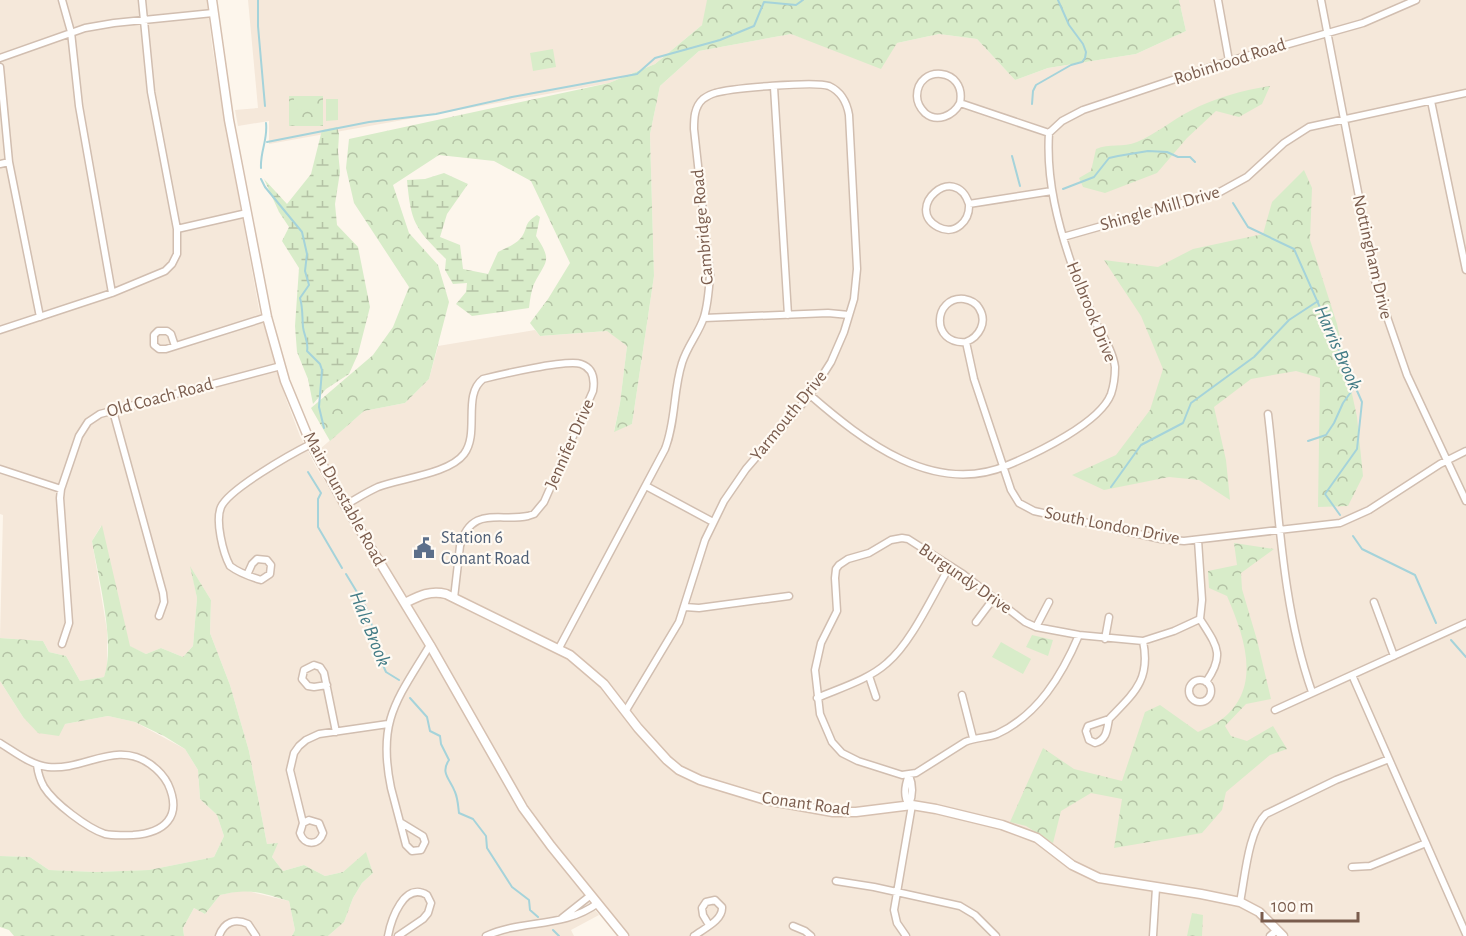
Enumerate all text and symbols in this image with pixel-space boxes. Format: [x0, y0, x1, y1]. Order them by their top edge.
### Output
street label: Robinhood Road [1172, 35, 1288, 89]
street label: Cambridge Road [689, 168, 717, 286]
street label: Shingle Mill Drive [1098, 183, 1222, 235]
street label: Nottingham Drive [1349, 193, 1395, 321]
street label: Holbrook Drive [1063, 259, 1119, 365]
water label: Harris Brook [1311, 303, 1365, 393]
street label: Yarmouth Drive [747, 368, 831, 464]
street label: Old Coach Road [105, 375, 215, 421]
street label: Jennifer Drive [542, 397, 598, 491]
street label: Main Dunstable Road [300, 429, 388, 569]
street label: South London Drive [1043, 504, 1181, 548]
place label: Station 6 Conant Road [441, 529, 530, 568]
public building icon: Station 6 Conant Road [412, 536, 436, 560]
street label: Burgundy Drive [915, 540, 1015, 618]
water label: Hale Brook [346, 589, 394, 669]
street label: Conant Road [761, 789, 851, 819]
scale bar [1262, 885, 1358, 923]
text: 100 m [1271, 898, 1314, 916]

